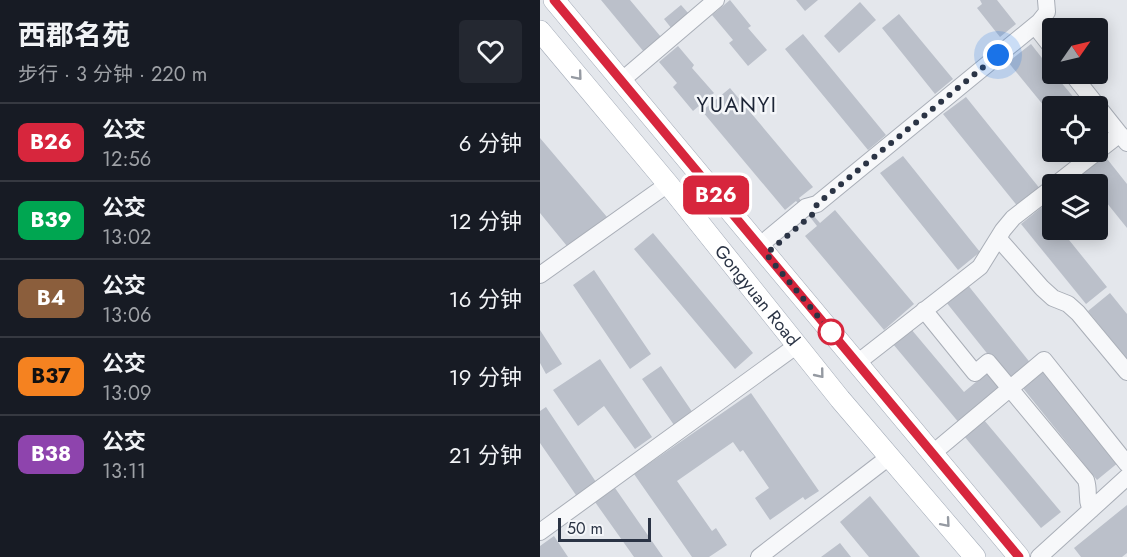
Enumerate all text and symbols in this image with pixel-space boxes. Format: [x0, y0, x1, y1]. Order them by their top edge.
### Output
text: 西郡名苑 [18, 15, 130, 56]
north arrow [1042, 18, 1108, 84]
map controls [1042, 18, 1108, 240]
button: heart [459, 20, 522, 83]
your location [983, 40, 1013, 70]
text: 步行 · 3 分钟 · 220 m [18, 60, 207, 89]
one-way arrow [570, 69, 581, 80]
district label: YUANYI [697, 90, 778, 120]
button: locate [1042, 96, 1108, 162]
text: 公交 [102, 113, 146, 145]
text: B26 [30, 127, 72, 157]
text: 6 分钟 [459, 127, 522, 159]
text: 12:56 [102, 145, 151, 174]
button: layers [1042, 174, 1108, 240]
line badge: B26 [682, 176, 750, 214]
text: B26 [695, 180, 737, 210]
text: 公交 [102, 191, 146, 223]
text: B39 [30, 205, 72, 235]
text: 12 分钟 [449, 205, 522, 237]
text: 13:02 [102, 223, 151, 252]
street label: Gongyuan Road [708, 239, 806, 352]
text: 公交 [102, 269, 146, 301]
text: B4 [37, 283, 65, 313]
text: 16 分钟 [449, 283, 522, 315]
text: 13:06 [102, 301, 151, 330]
unlabelled marker [818, 319, 844, 345]
text: 公交 [102, 347, 146, 379]
text: B37 [31, 361, 71, 391]
text: 19 分钟 [449, 361, 522, 393]
one-way arrow [812, 367, 823, 378]
text: 13:09 [102, 379, 151, 408]
text: 公交 [102, 425, 146, 457]
text: B38 [31, 439, 71, 469]
text: 21 分钟 [449, 439, 522, 471]
text: 13:11 [102, 457, 146, 486]
scale bar [558, 515, 651, 542]
one-way arrow [939, 516, 950, 527]
text: 50 m [567, 517, 603, 540]

